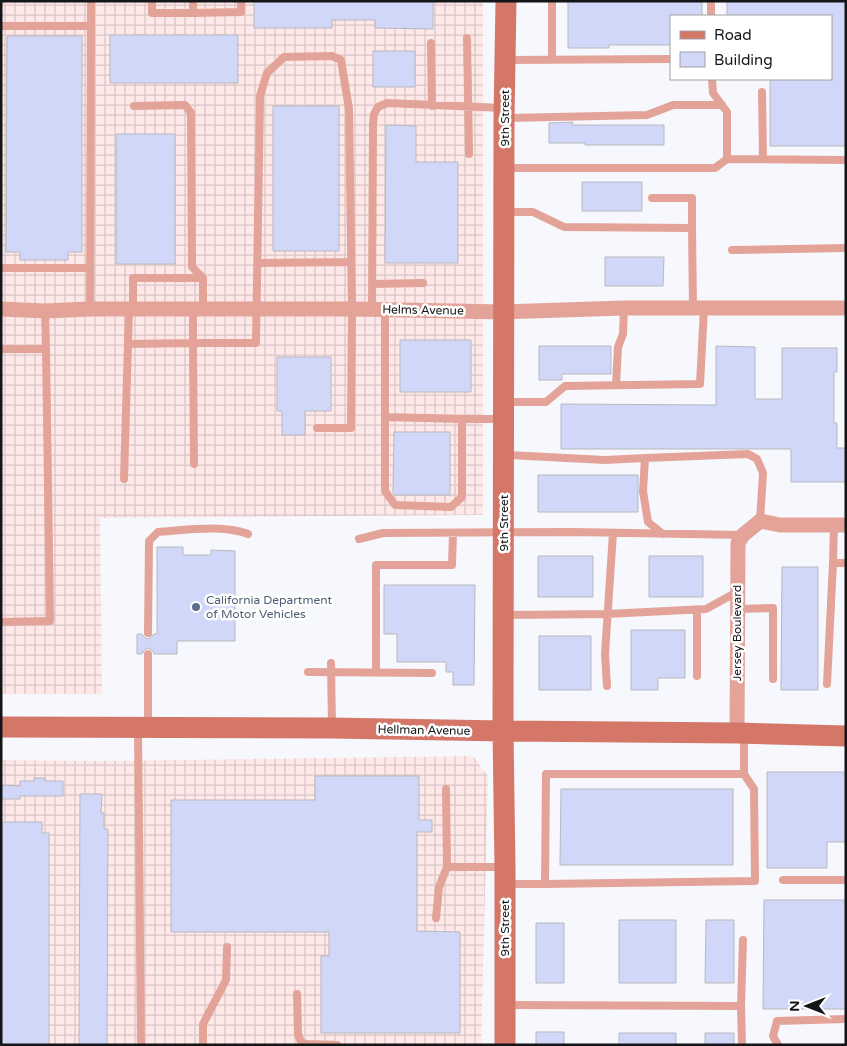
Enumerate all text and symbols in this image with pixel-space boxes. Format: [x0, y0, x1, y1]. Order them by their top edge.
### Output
legend [670, 15, 832, 80]
text: Road [714, 26, 752, 44]
text: Building [714, 51, 773, 69]
street label: 9th Street [498, 89, 512, 146]
street label: Helms Avenue [382, 302, 464, 318]
street label: 9th Street [497, 494, 511, 551]
street label: Jersey Boulevard [730, 585, 744, 681]
place label: California Department of Motor Vehicles [206, 593, 332, 621]
marker: California Department of Motor Vehicles [190, 601, 202, 613]
street label: Hellman Avenue [377, 722, 471, 738]
street label: 9th Street [498, 899, 512, 956]
north arrow [782, 981, 832, 1031]
text: N [786, 1000, 803, 1012]

